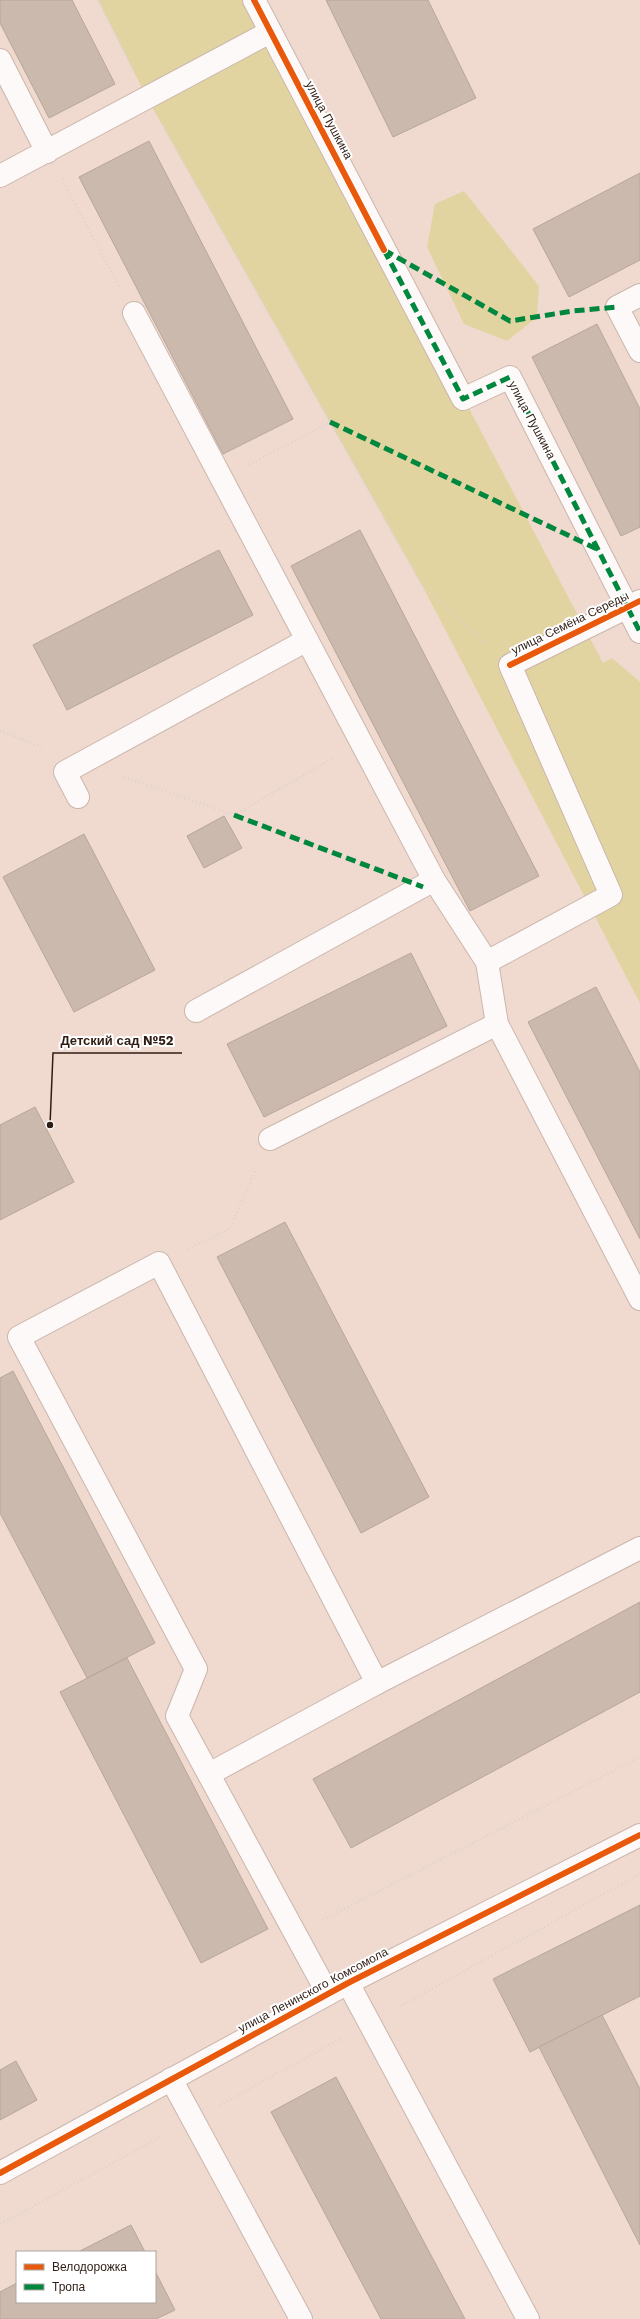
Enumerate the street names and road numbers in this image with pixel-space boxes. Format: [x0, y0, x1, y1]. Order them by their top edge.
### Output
street label: улица Пушкина [302, 78, 356, 162]
street label: улица Пушкина [505, 378, 559, 462]
street label: улица Семёна Середы [509, 588, 631, 658]
street label: улица Ленинского Комсомола [236, 1944, 391, 2036]

